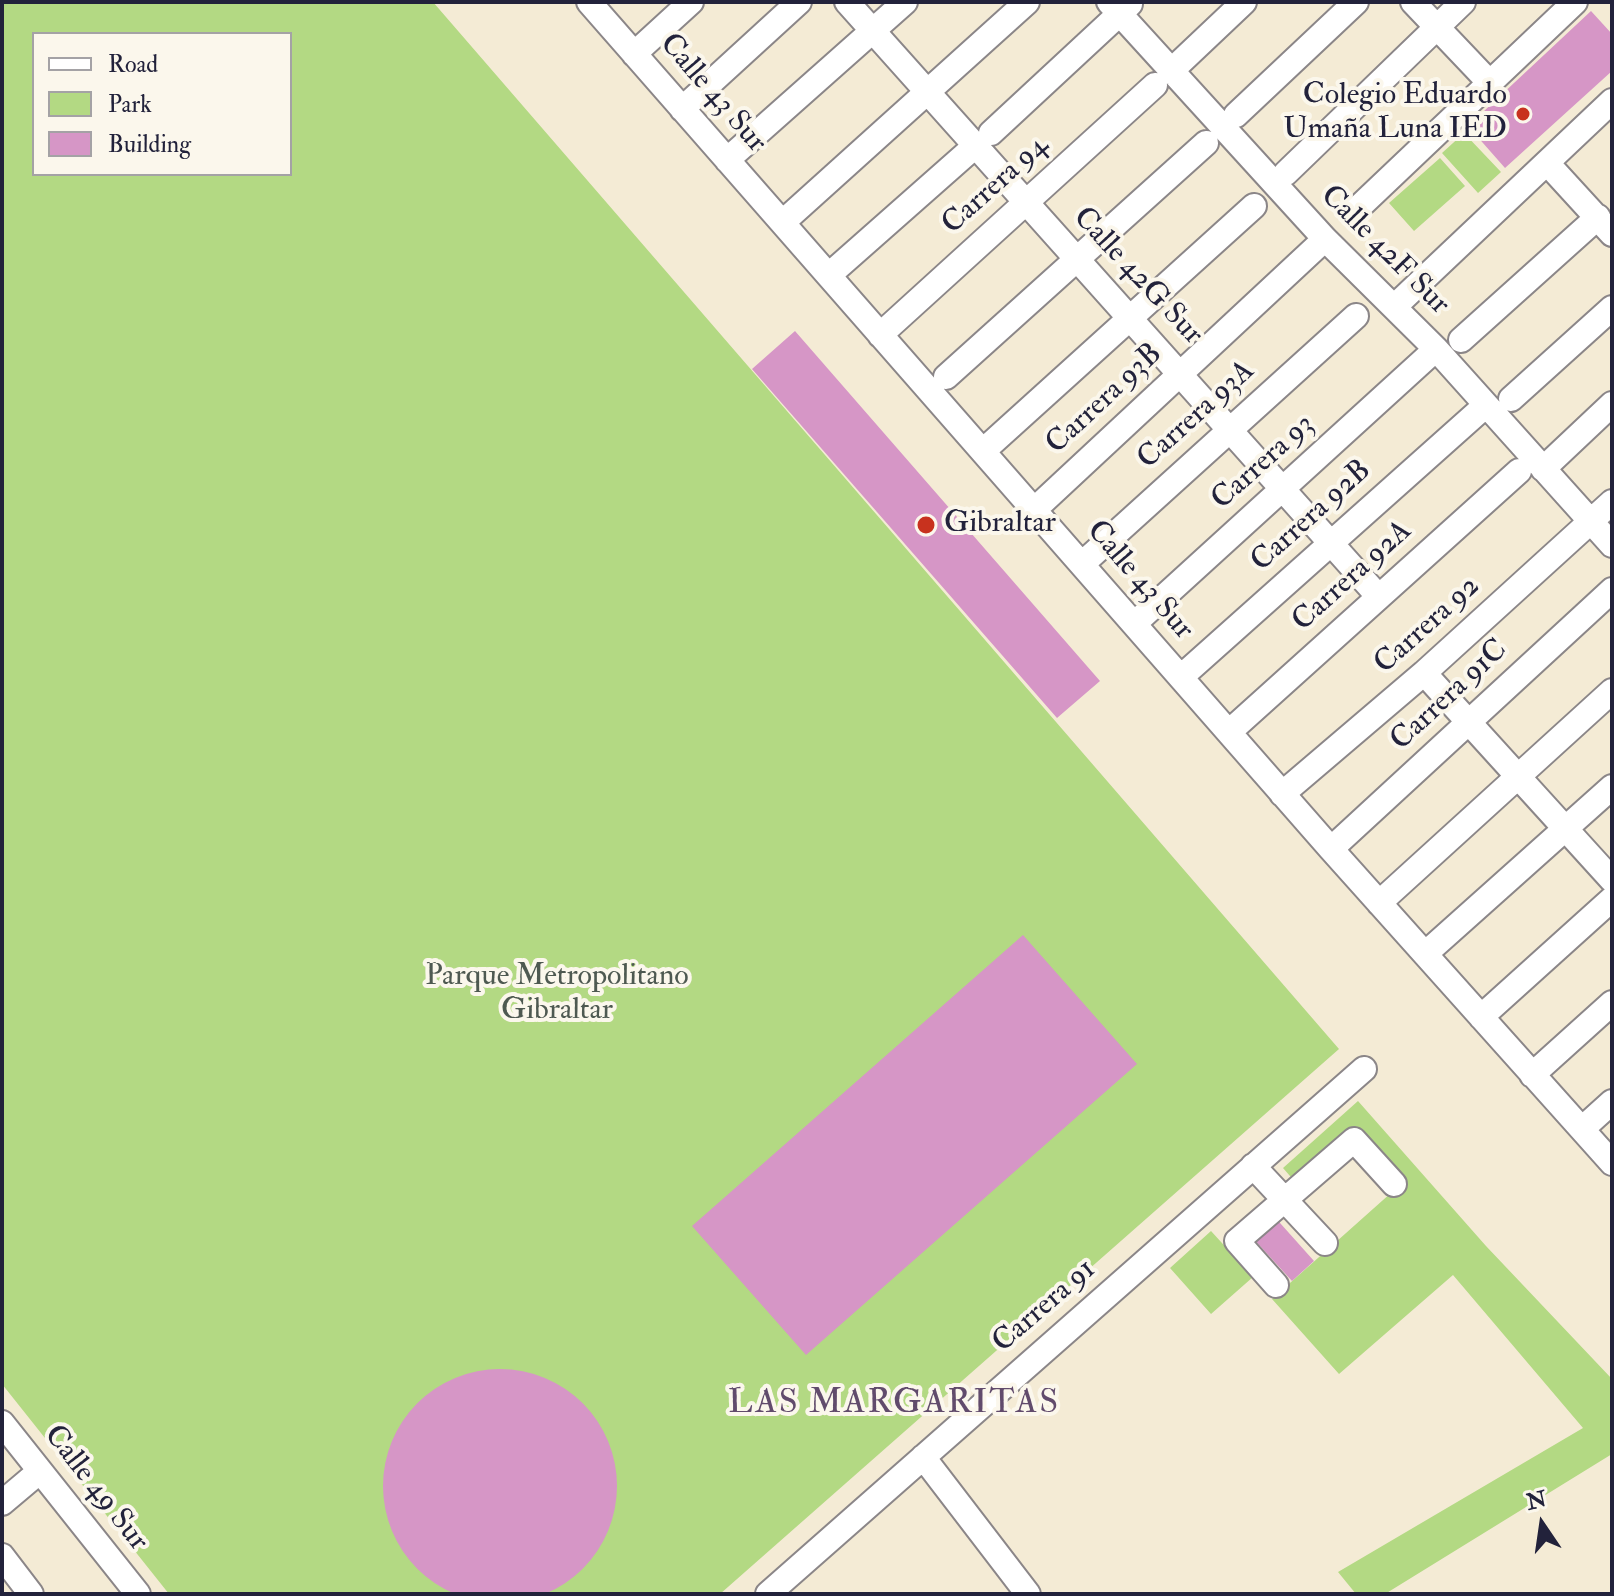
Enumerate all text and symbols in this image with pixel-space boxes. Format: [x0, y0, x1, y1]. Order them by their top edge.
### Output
street label: Calle 43 Sur [651, 27, 773, 161]
legend [32, 32, 292, 176]
text: Road [108, 49, 158, 80]
place label: Colegio Eduardo Umaña Luna IED [1283, 79, 1507, 150]
text: Park [108, 89, 152, 120]
marker: Colegio Eduardo Umaña Luna IED [1514, 105, 1532, 123]
text: Building [108, 129, 191, 160]
street label: Carrera 94 [936, 129, 1056, 243]
street label: Calle 42F Sur [1312, 179, 1456, 323]
street label: Calle 42G Sur [1064, 201, 1210, 353]
street label: Carrera 93B [1040, 337, 1170, 463]
street label: Carrera 93A [1131, 354, 1263, 478]
street label: Carrera 93 [1205, 408, 1323, 518]
street label: Carrera 92B [1245, 454, 1379, 580]
place label: Gibraltar [944, 507, 1056, 543]
marker: Gibraltar [915, 514, 937, 536]
street label: Calle 43 Sur [1078, 514, 1200, 648]
street label: Carrera 92A [1286, 514, 1420, 640]
street label: Carrera 92 [1368, 569, 1488, 683]
street label: Carrera 91C [1384, 633, 1516, 759]
park label: Parque Metropolitano Gibraltar [425, 960, 689, 1030]
street label: Carrera 91 [986, 1252, 1104, 1362]
district label: LAS MARGARITAS [728, 1385, 1060, 1425]
street label: Calle 49 Sur [35, 1419, 155, 1559]
north arrow [1502, 1484, 1582, 1564]
text: N [1524, 1485, 1549, 1516]

